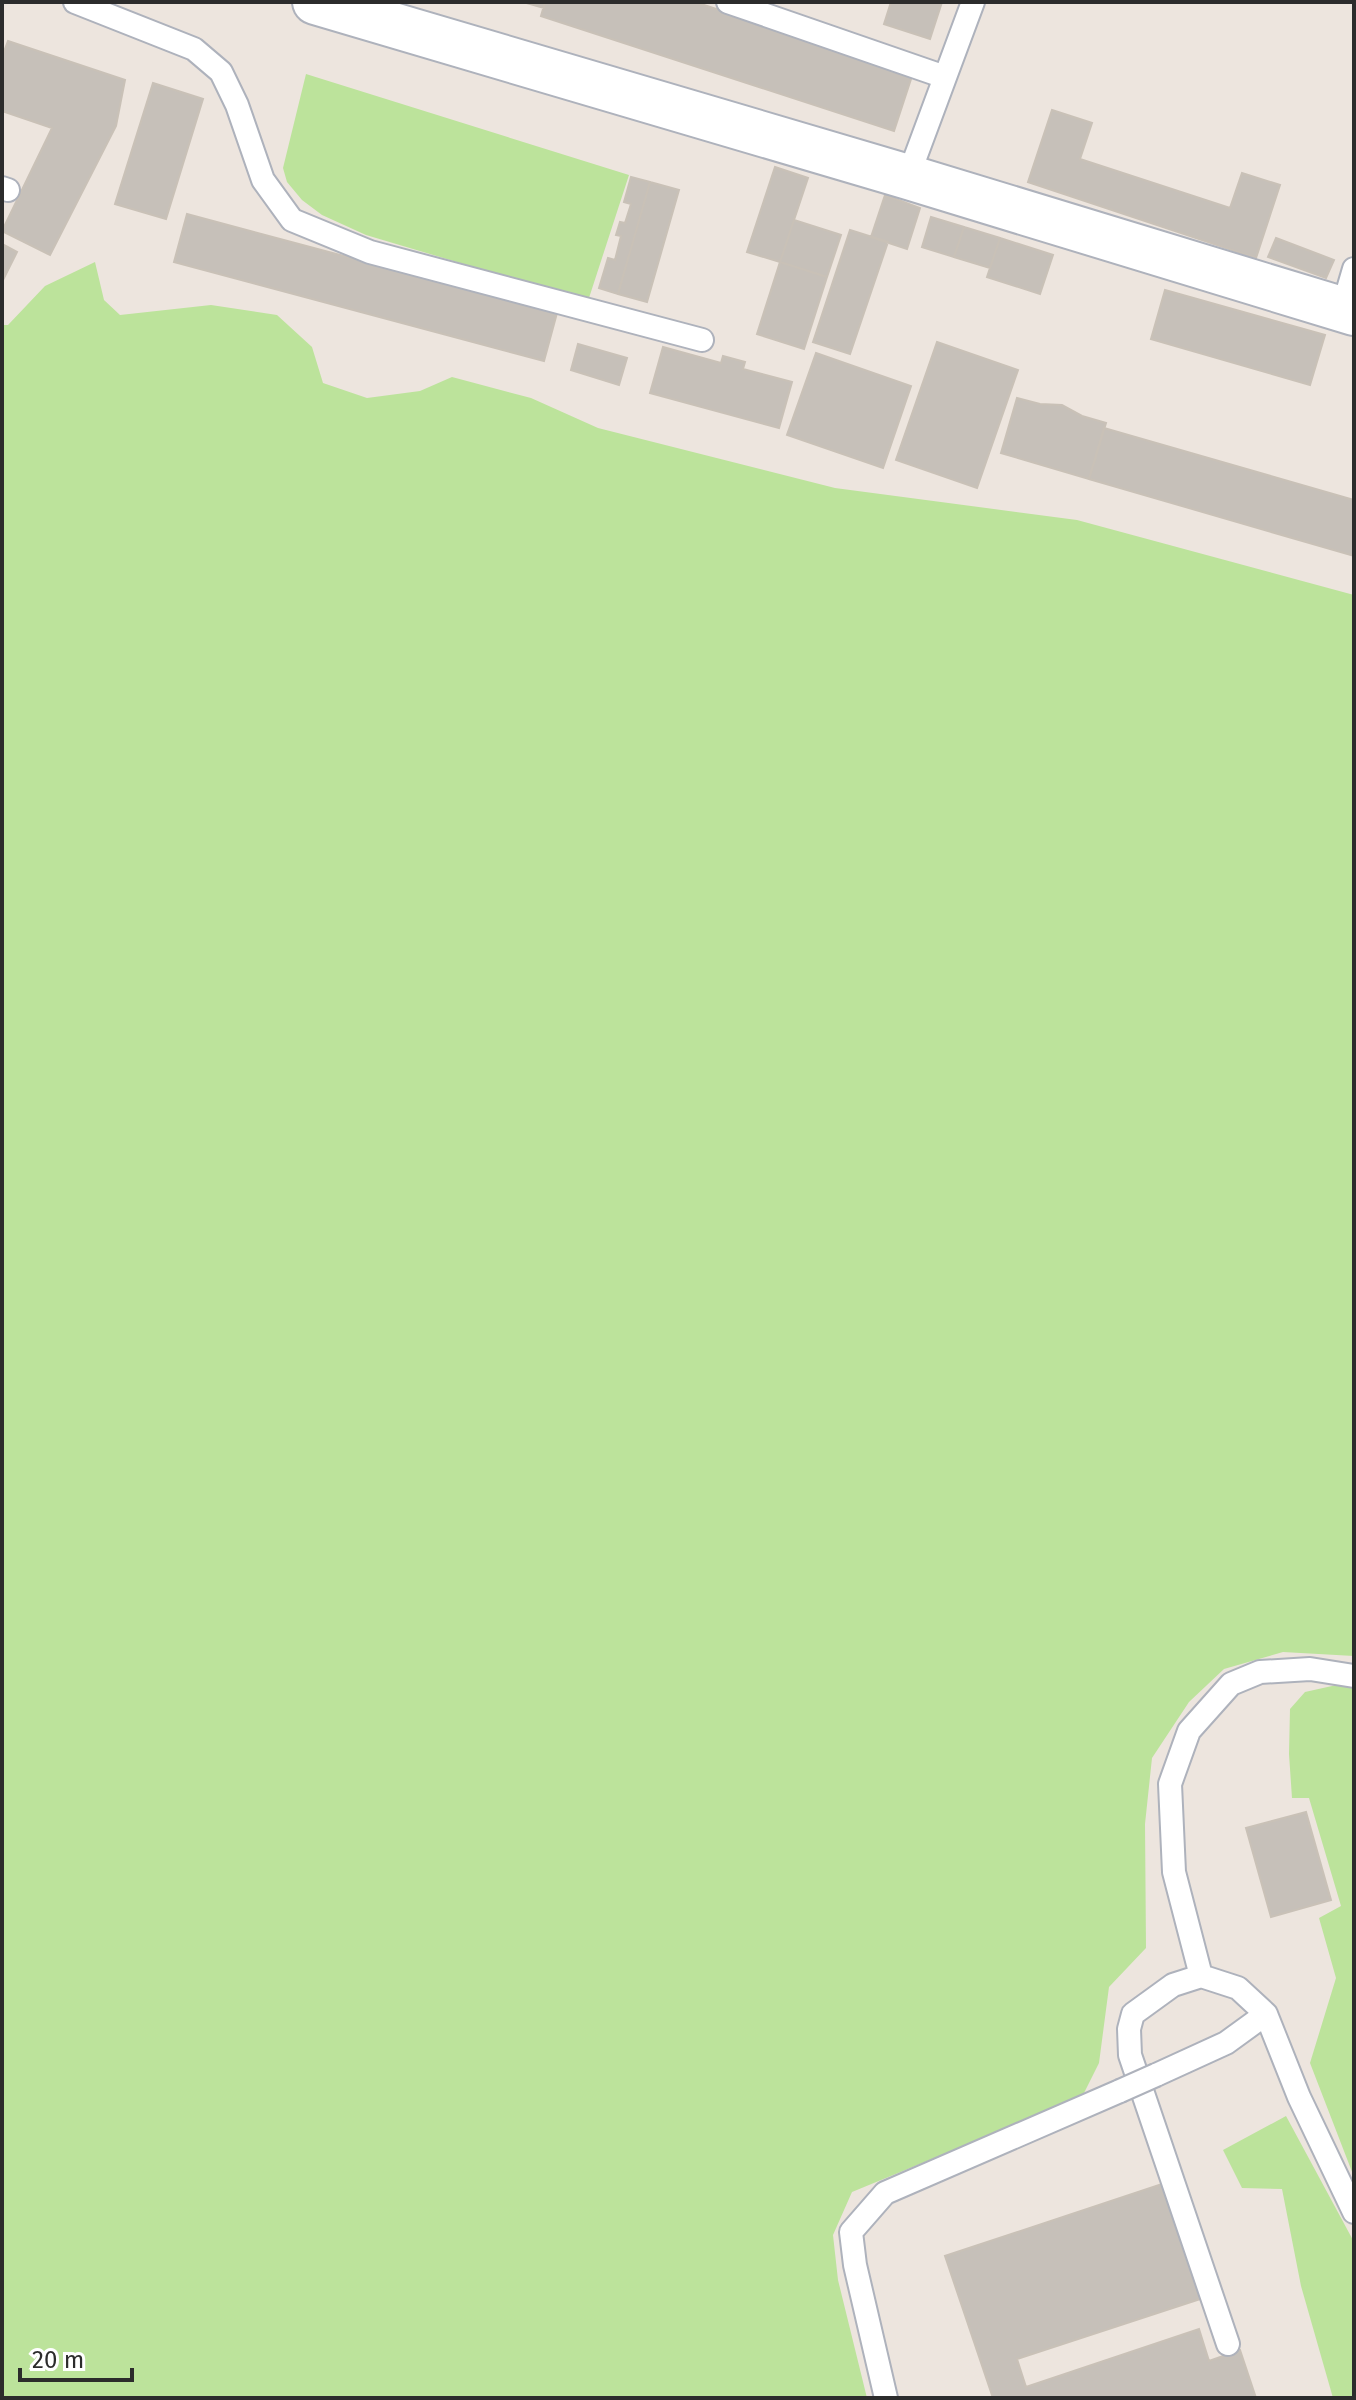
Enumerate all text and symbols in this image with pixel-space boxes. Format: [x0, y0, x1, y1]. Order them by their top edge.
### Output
scale bar [20, 2332, 132, 2382]
text: 20 m [32, 2346, 84, 2374]

